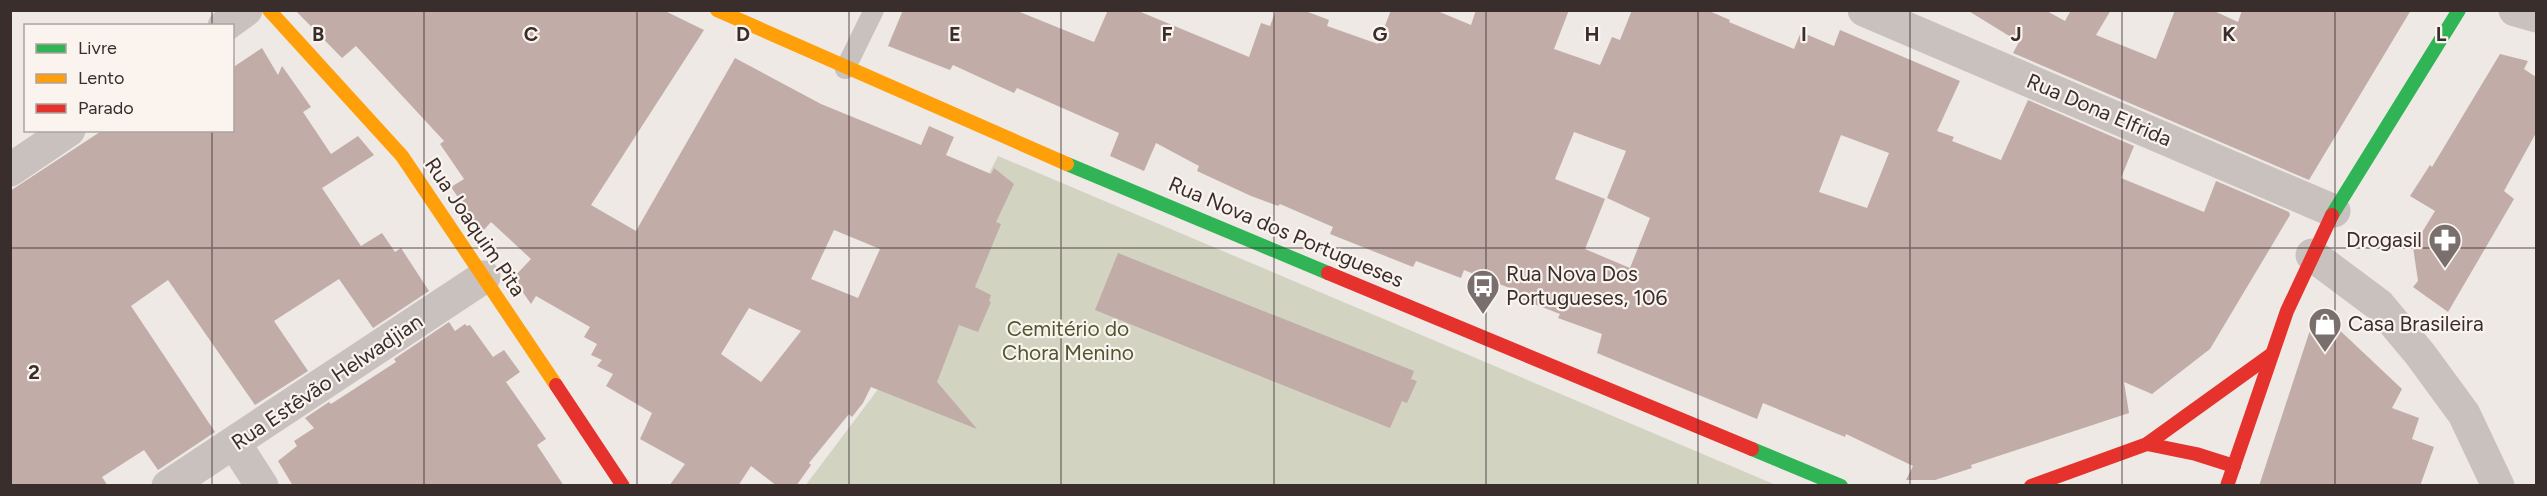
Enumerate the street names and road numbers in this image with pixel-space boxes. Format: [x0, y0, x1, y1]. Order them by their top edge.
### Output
street label: Rua Dona Elfrida [2023, 68, 2175, 151]
street label: Rua Joaquim Pita [420, 153, 531, 301]
street label: Rua Nova dos Portugueses [1165, 171, 1407, 292]
street label: Rua Estêvão Helwadjian [227, 308, 427, 455]

